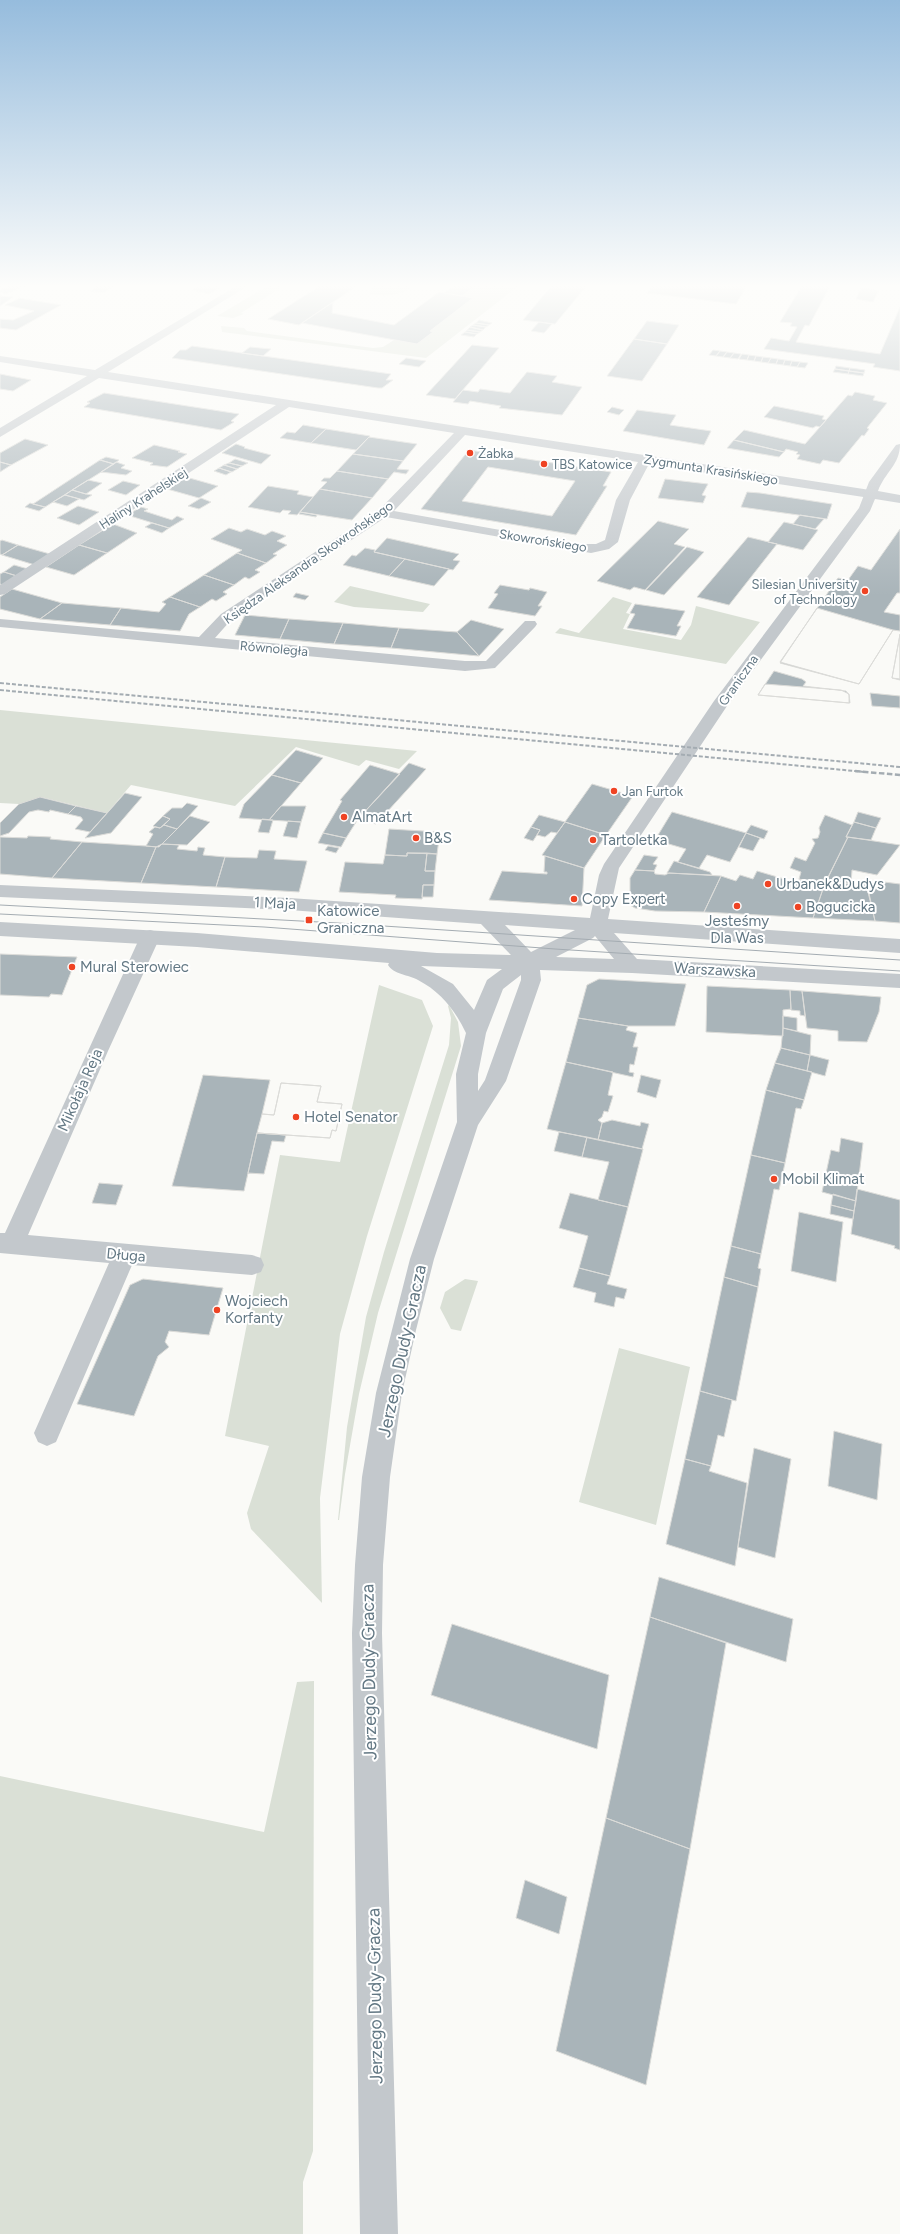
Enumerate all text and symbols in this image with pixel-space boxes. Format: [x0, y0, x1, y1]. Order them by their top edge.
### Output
place label: Żabka [478, 445, 513, 461]
marker: Żabka [465, 448, 475, 458]
street label: Zygmunta Krasińskiego [643, 451, 779, 488]
place label: TBS Katowice [552, 457, 632, 472]
marker: TBS Katowice [539, 459, 549, 469]
street label: Haliny Krahelskiej [97, 464, 190, 532]
street label: Księdza Aleksandra Skowrońskiego [221, 498, 396, 627]
street label: Skowrońskiego [498, 526, 588, 555]
place label: Silesian University of Technology [751, 577, 857, 607]
marker: Silesian University of Technology [860, 586, 870, 596]
street label: Równoległa [239, 638, 309, 659]
street label: Graniczna [715, 652, 761, 709]
place label: Jan Furtok [622, 784, 684, 799]
marker: Jan Furtok [609, 786, 619, 796]
place label: AlmatArt [352, 808, 413, 826]
marker: AlmatArt [339, 812, 349, 822]
place label: B&S [424, 829, 452, 847]
place label: Tartoletka [601, 831, 667, 849]
marker: B&S [411, 833, 421, 843]
marker: Tartoletka [588, 835, 598, 845]
place label: Urbanek&Dudys [776, 875, 884, 893]
marker: Urbanek&Dudys [763, 879, 773, 889]
place label: Copy Expert [582, 890, 666, 908]
street label: 1 Maja [254, 893, 296, 913]
marker: Copy Expert [569, 894, 579, 904]
place label: Bogucicka [806, 898, 876, 916]
marker: Jesteśmy Dla Was [732, 901, 742, 911]
place label: Katowice Graniczna [317, 902, 384, 937]
marker: Bogucicka [793, 902, 803, 912]
place label: Jesteśmy Dla Was [705, 912, 769, 947]
marker: Katowice Graniczna [304, 915, 314, 925]
place label: Mural Sterowiec [80, 958, 189, 976]
street label: Warszawska [674, 959, 756, 981]
marker: Mural Sterowiec [67, 962, 77, 972]
street label: Mikołaja Reja [54, 1046, 106, 1134]
place label: Hotel Senator [304, 1108, 398, 1126]
marker: Hotel Senator [291, 1112, 301, 1122]
place label: Mobil Klimat [782, 1170, 865, 1188]
marker: Mobil Klimat [769, 1174, 779, 1184]
street label: Długa [106, 1244, 146, 1266]
street label: Jerzego Dudy-Gracza [373, 1263, 431, 1439]
place label: Wojciech Korfanty [225, 1292, 288, 1327]
marker: Wojciech Korfanty [212, 1305, 222, 1315]
street label: Jerzego Dudy-Gracza [356, 1584, 382, 1760]
street label: Jerzego Dudy-Gracza [362, 1908, 388, 2084]

